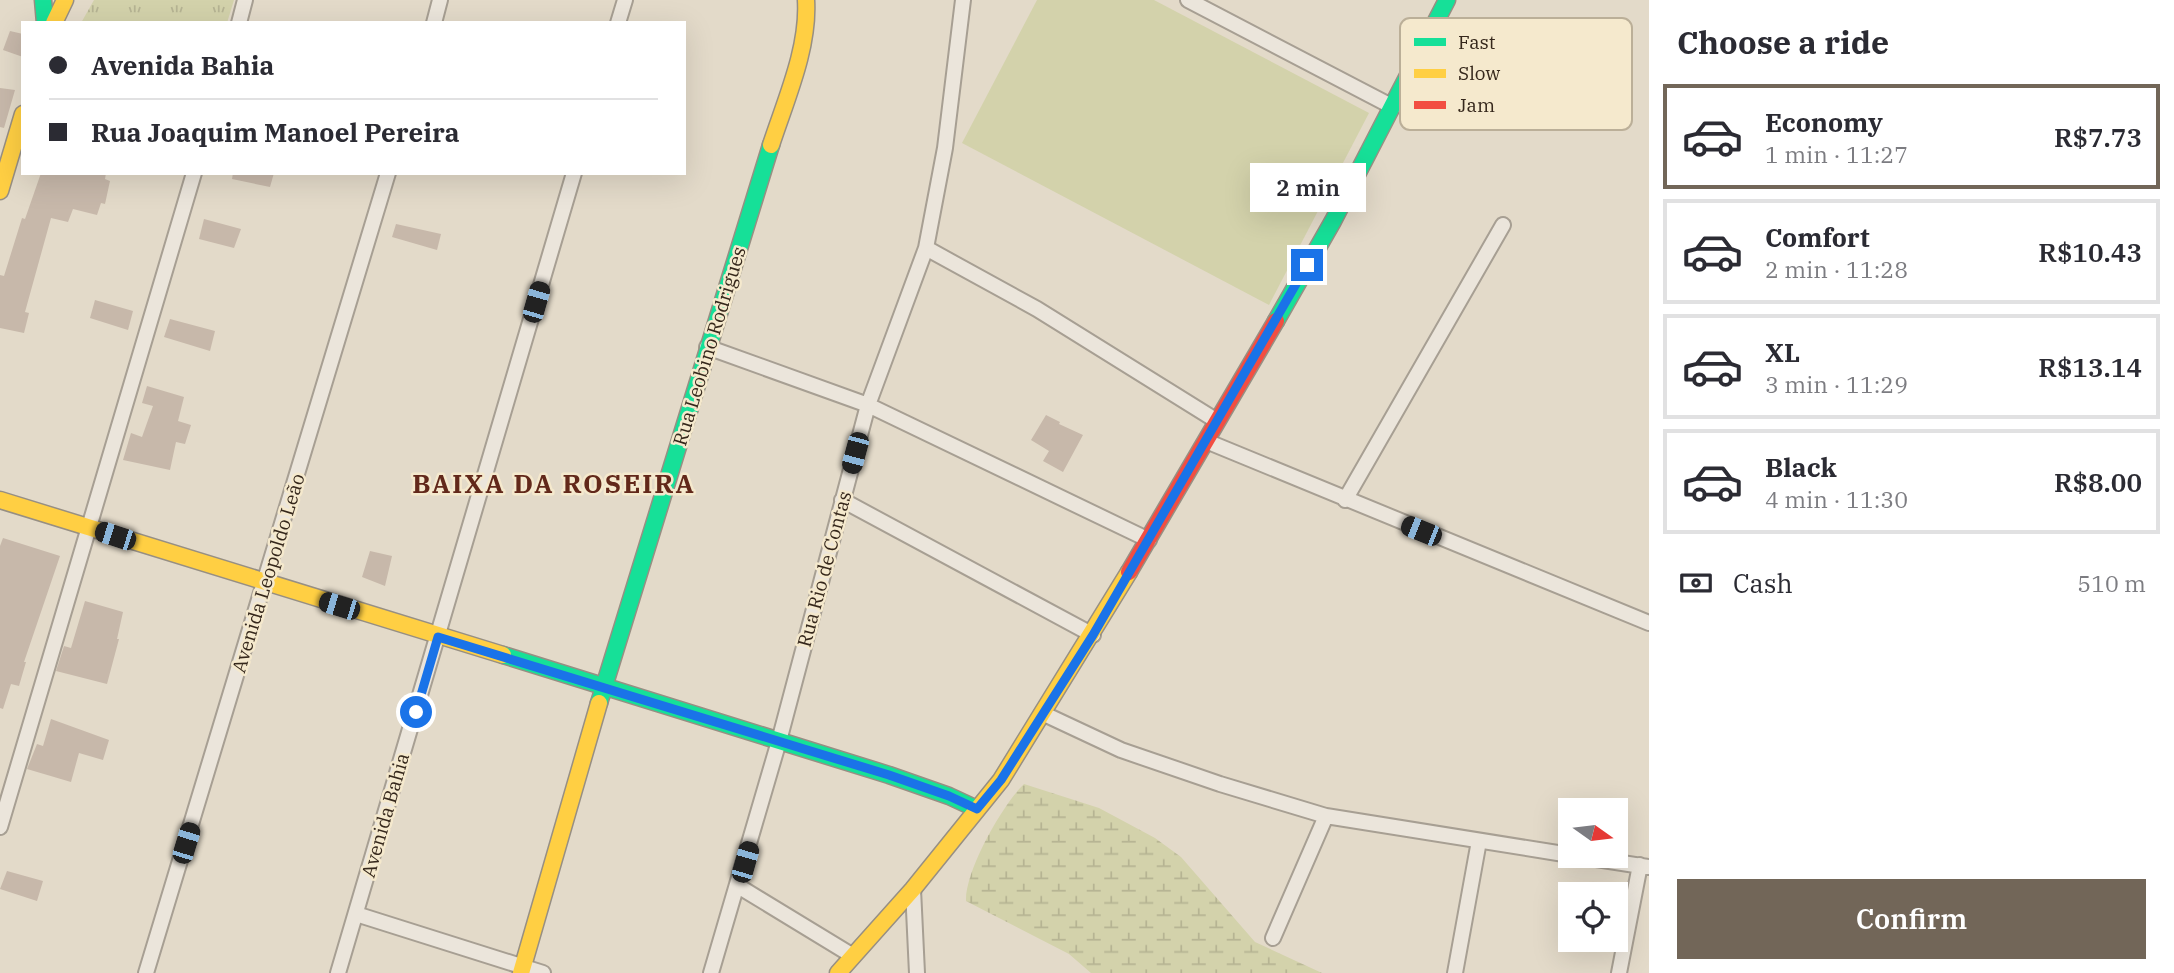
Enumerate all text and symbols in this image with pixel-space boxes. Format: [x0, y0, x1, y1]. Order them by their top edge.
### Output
legend [1400, 18, 1632, 130]
text: Choose a ride [1677, 21, 1889, 63]
text: Fast [1458, 30, 1496, 54]
text: Avenida Bahia [91, 48, 274, 82]
text: Slow [1458, 61, 1500, 85]
text: Jam [1458, 93, 1495, 117]
icon: car [1681, 105, 1744, 168]
text: Economy [1765, 105, 1883, 139]
text: Rua Joaquim Manoel Pereira [91, 115, 460, 149]
text: R$7.73 [2054, 120, 2142, 154]
text: 1 min · 11:27 [1765, 139, 1908, 169]
callout: 2 min [1249, 163, 1365, 212]
text: 2 min [1276, 172, 1340, 202]
icon: car [1681, 220, 1744, 283]
text: Comfort [1765, 220, 1870, 254]
text: R$10.43 [2038, 235, 2142, 269]
street label: Rua Leobino Rodrigues [667, 244, 751, 448]
route end [1291, 249, 1323, 281]
text: 2 min · 11:28 [1765, 254, 1908, 284]
car [521, 279, 552, 325]
icon: car [1681, 335, 1744, 398]
text: XL [1765, 335, 1800, 369]
text: R$13.14 [2038, 350, 2142, 384]
text: 3 min · 11:29 [1765, 369, 1908, 399]
car [840, 430, 871, 476]
icon: car [1681, 450, 1744, 513]
text: Black [1765, 450, 1837, 484]
text: R$8.00 [2054, 465, 2142, 499]
district label: BAIXA DA ROSEIRA [412, 466, 696, 500]
street label: Avenida Leopoldo Leão [226, 470, 310, 676]
text: 4 min · 11:30 [1765, 484, 1908, 514]
street label: Rua Rio de Contas [792, 488, 856, 650]
car [1398, 513, 1445, 549]
car [92, 520, 139, 552]
icon: cash [1677, 564, 1715, 602]
text: Cash [1733, 566, 1793, 600]
text: 510 m [2077, 568, 2146, 598]
car [316, 590, 363, 622]
route start [400, 696, 432, 728]
street label: Avenida Bahia [356, 750, 414, 880]
north arrow [1558, 798, 1628, 868]
map controls [1558, 798, 1628, 952]
car [170, 820, 203, 866]
car [730, 839, 761, 885]
button: Confirm [1677, 879, 2146, 959]
button: locate [1558, 882, 1628, 952]

